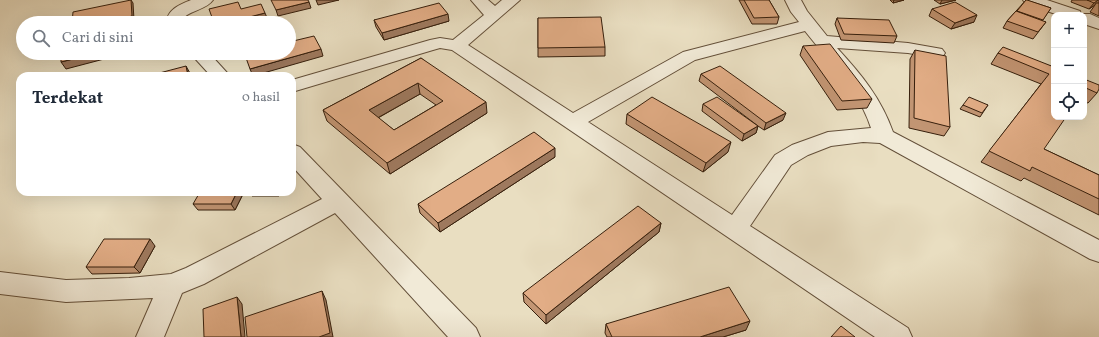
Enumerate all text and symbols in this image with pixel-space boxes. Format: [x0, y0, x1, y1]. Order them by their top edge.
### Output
map controls [1051, 12, 1087, 120]
button: + [1051, 12, 1087, 48]
search box [16, 16, 296, 60]
icon: search [30, 27, 52, 49]
text: Cari di sini [62, 28, 133, 49]
button: − [1051, 48, 1087, 84]
button: locate [1051, 84, 1087, 120]
text: Terdekat [32, 87, 103, 110]
text: 0 hasil [242, 89, 280, 107]

